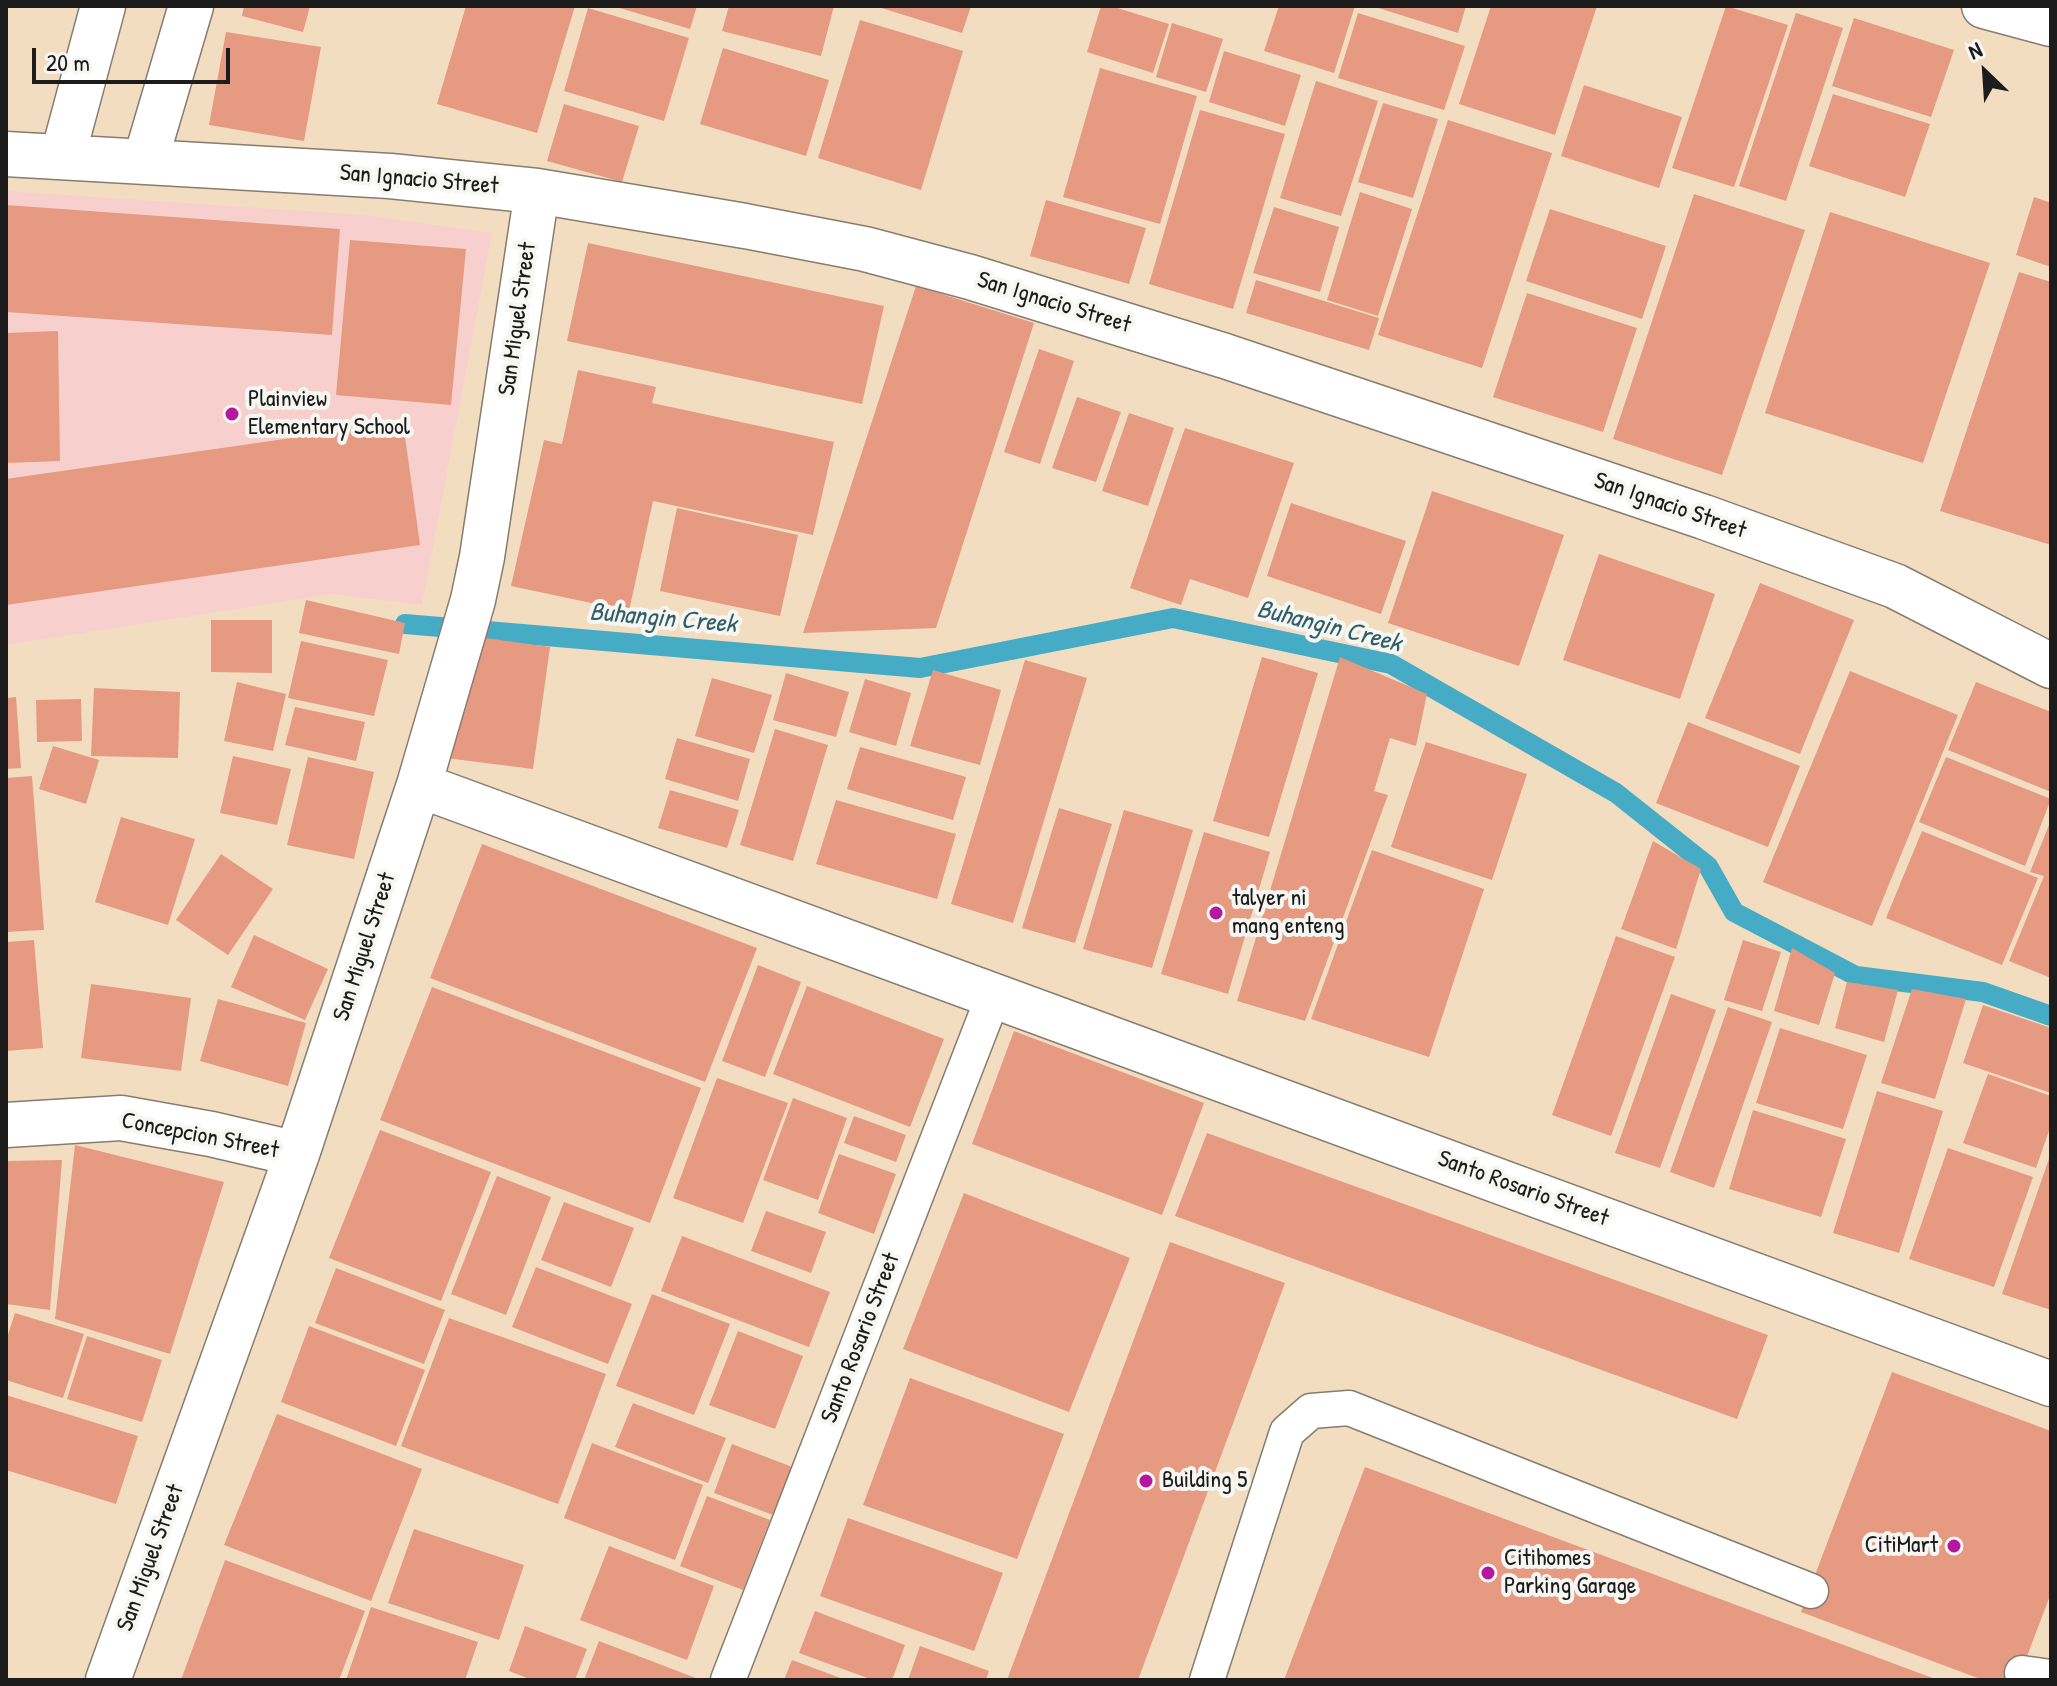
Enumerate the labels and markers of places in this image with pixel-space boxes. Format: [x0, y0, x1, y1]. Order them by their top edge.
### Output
place label: Plainview Elementary School [248, 386, 410, 442]
marker: Plainview Elementary School [223, 405, 241, 423]
place label: talyer ni mang enteng [1232, 885, 1345, 941]
marker: talyer ni mang enteng [1207, 904, 1225, 922]
place label: Building 5 [1162, 1467, 1247, 1495]
marker: Building 5 [1137, 1472, 1155, 1490]
place label: CitiMart [1865, 1532, 1938, 1560]
marker: CitiMart [1945, 1537, 1963, 1555]
place label: Citihomes Parking Garage [1504, 1545, 1636, 1601]
marker: Citihomes Parking Garage [1479, 1564, 1497, 1582]

